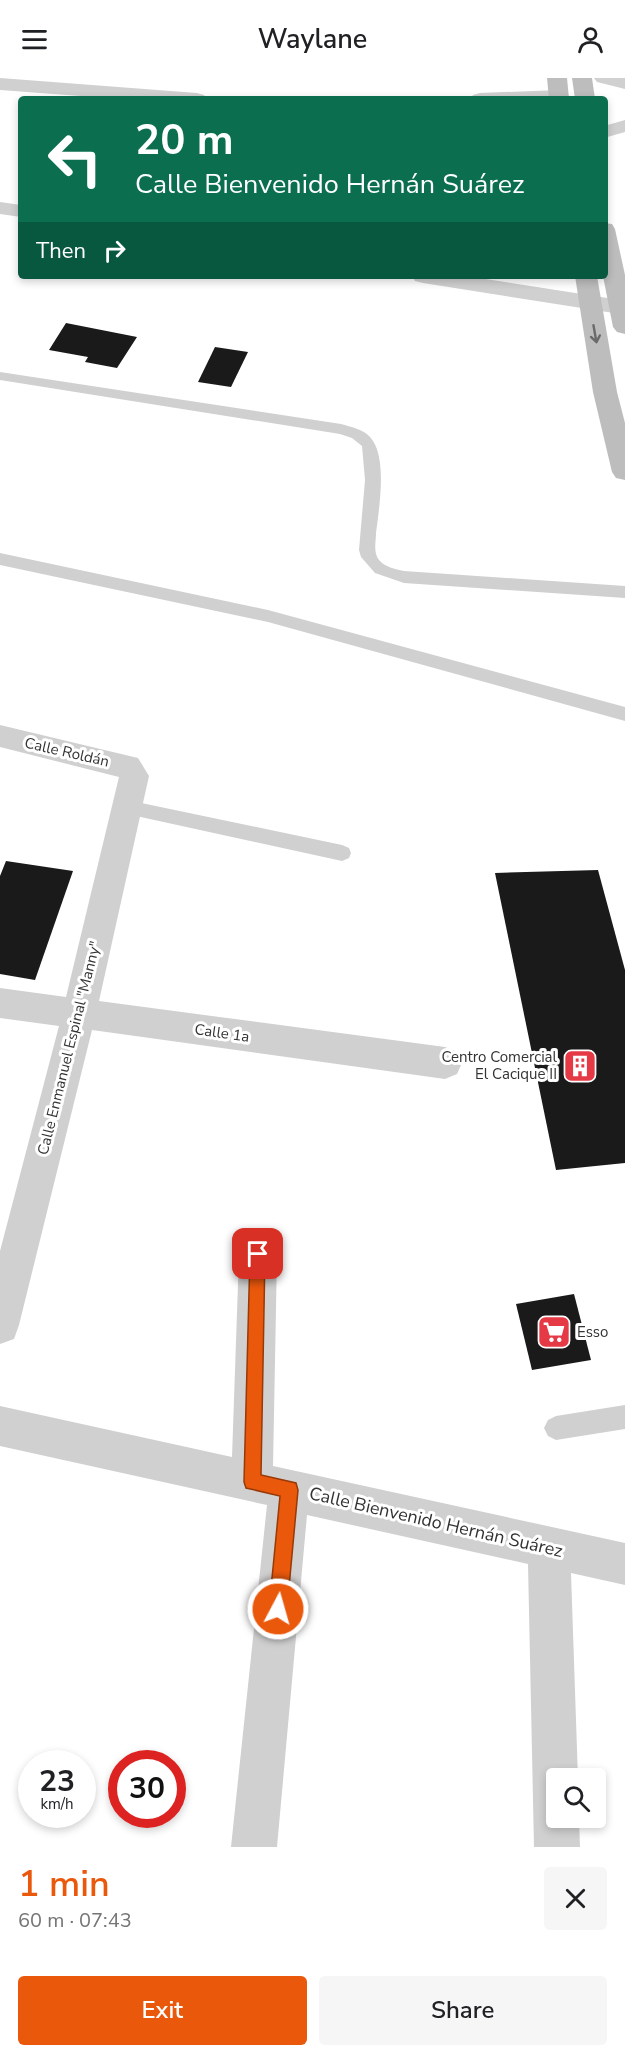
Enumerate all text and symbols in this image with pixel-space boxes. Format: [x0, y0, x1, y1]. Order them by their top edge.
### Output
text: Waylane [258, 21, 367, 58]
icon: menu [18, 23, 51, 56]
icon: person [574, 23, 607, 56]
text: 20 m [135, 112, 234, 169]
icon: left [36, 120, 114, 198]
text: Calle Bienvenido Hernán Suárez [135, 166, 525, 203]
icon: right [98, 234, 131, 267]
text: Then [36, 236, 86, 266]
one-way arrow [590, 323, 601, 343]
street label: Calle Roldán [23, 733, 111, 771]
street label: Calle Enmanuel Espinal "Manny" [33, 939, 105, 1157]
street label: Calle 1a [193, 1019, 251, 1047]
place label: Centro Comercial El Cacique II [441, 1047, 558, 1084]
building icon: Centro Comercial El Cacique II [562, 1048, 598, 1084]
pin [232, 1228, 283, 1279]
icon: arrive [241, 1237, 274, 1270]
supermarket icon: Esso [536, 1314, 572, 1350]
place label: Esso [577, 1322, 608, 1342]
street label: Calle Bienvenido Hernán Suárez [307, 1481, 565, 1563]
position arrow [246, 1577, 310, 1641]
speed limit sign: 30 [108, 1750, 186, 1828]
text: 23 [39, 1761, 75, 1802]
map controls [546, 1768, 606, 1828]
button: search [546, 1768, 606, 1828]
text: km/h [40, 1794, 74, 1814]
text: 1 min [18, 1860, 110, 1909]
button: close [544, 1867, 607, 1930]
text: 60 m · 07:43 [18, 1907, 132, 1934]
button: Exit [18, 1976, 307, 2045]
button: Share [319, 1976, 607, 2045]

